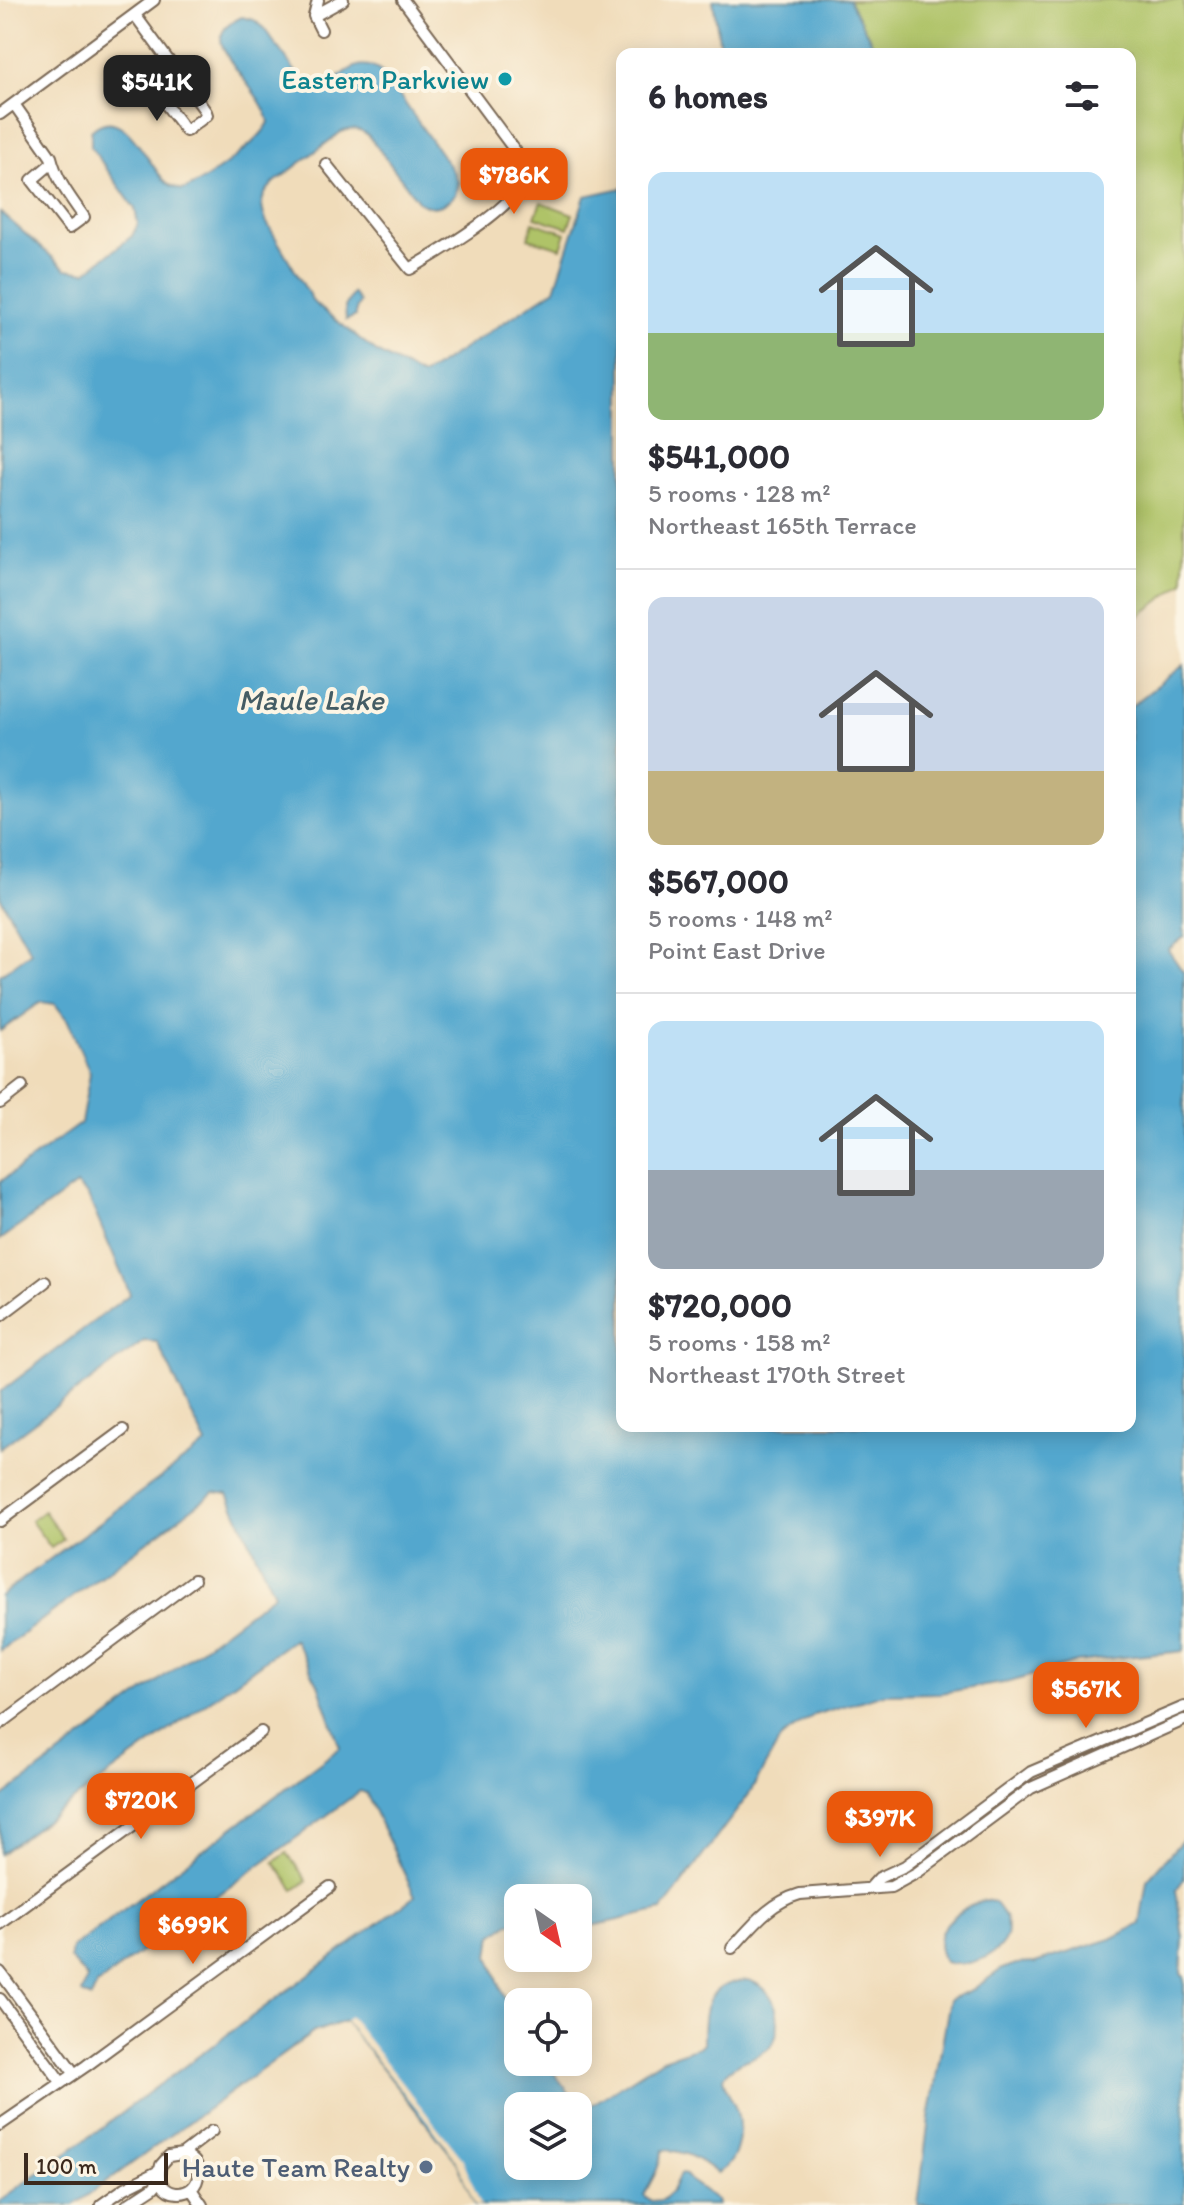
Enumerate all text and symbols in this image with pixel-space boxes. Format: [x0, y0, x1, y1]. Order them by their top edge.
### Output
pin: $541K [101, 55, 213, 123]
place label: Eastern Parkview [281, 62, 489, 96]
text: $541K [121, 65, 193, 97]
marker: Eastern Parkview [496, 70, 514, 88]
icon: filters [1060, 74, 1104, 118]
text: 6 homes [648, 76, 768, 117]
pin: $786K [458, 148, 570, 216]
text: $786K [479, 158, 549, 190]
icon: home [804, 224, 948, 368]
text: $541,000 [648, 436, 790, 477]
text: 5 rooms · 128 m² [648, 477, 831, 509]
text: Northeast 165th Terrace [648, 509, 917, 541]
icon: home [804, 649, 948, 793]
water label: Maule Lake [238, 681, 386, 718]
text: $567,000 [648, 861, 789, 902]
text: 5 rooms · 148 m² [648, 902, 833, 934]
text: Point East Drive [648, 934, 826, 966]
icon: home [804, 1073, 948, 1217]
text: $720,000 [648, 1285, 792, 1326]
text: 5 rooms · 158 m² [648, 1326, 831, 1358]
text: Northeast 170th Street [648, 1358, 906, 1390]
pin: $567K [1030, 1662, 1142, 1730]
text: $567K [1051, 1672, 1121, 1704]
pin: $720K [85, 1773, 197, 1841]
text: $720K [105, 1783, 177, 1815]
pin: $397K [824, 1791, 936, 1859]
text: $397K [845, 1801, 915, 1833]
north arrow [504, 1884, 592, 1972]
map controls [504, 1884, 592, 2180]
pin: $699K [137, 1898, 249, 1966]
text: $699K [158, 1908, 228, 1940]
button: locate [504, 1988, 592, 2076]
button: layers [504, 2092, 592, 2180]
scale bar [24, 2149, 168, 2185]
place label: Haute Team Realty [182, 2150, 410, 2184]
text: 100 m [36, 2153, 97, 2180]
marker: Haute Team Realty [417, 2158, 435, 2176]

